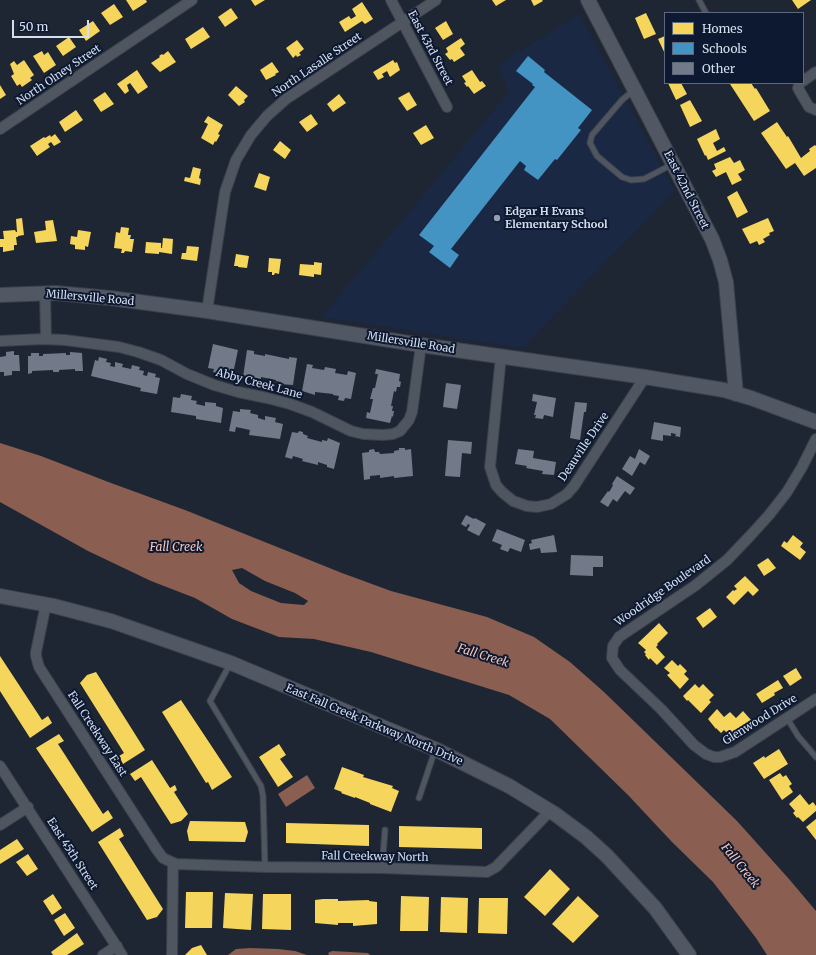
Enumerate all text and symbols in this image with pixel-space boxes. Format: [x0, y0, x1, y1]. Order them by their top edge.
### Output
street label: East 43rd Street [405, 8, 455, 88]
scale bar [14, 12, 91, 38]
legend [664, 12, 804, 84]
text: 50 m [19, 19, 48, 34]
text: Homes [702, 21, 743, 36]
street label: North Lasalle Street [270, 30, 364, 100]
text: Schools [702, 41, 747, 56]
street label: North Olney Street [14, 42, 104, 108]
text: Other [702, 61, 735, 76]
street label: East 42nd Street [661, 149, 711, 231]
place label: Edgar H Evans Elementary School [505, 205, 608, 231]
marker: Edgar H Evans Elementary School [492, 213, 502, 223]
street label: Millersville Road [45, 288, 135, 308]
street label: Millersville Road [366, 330, 456, 356]
street label: Abby Creek Lane [214, 366, 304, 402]
street label: Deauville Drive [556, 410, 612, 484]
water label: Fall Creek [150, 541, 202, 555]
street label: Woodridge Boulevard [613, 553, 713, 629]
water label: Fall Creek [456, 641, 510, 671]
street label: East Fall Creek Parkway North Drive [283, 682, 465, 768]
street label: Fall Creekway East [65, 689, 129, 779]
street label: Glenwood Drive [721, 692, 799, 748]
street label: East 45th Street [44, 816, 100, 892]
water label: Fall Creek [718, 841, 762, 891]
street label: Fall Creekway North [321, 849, 429, 865]

